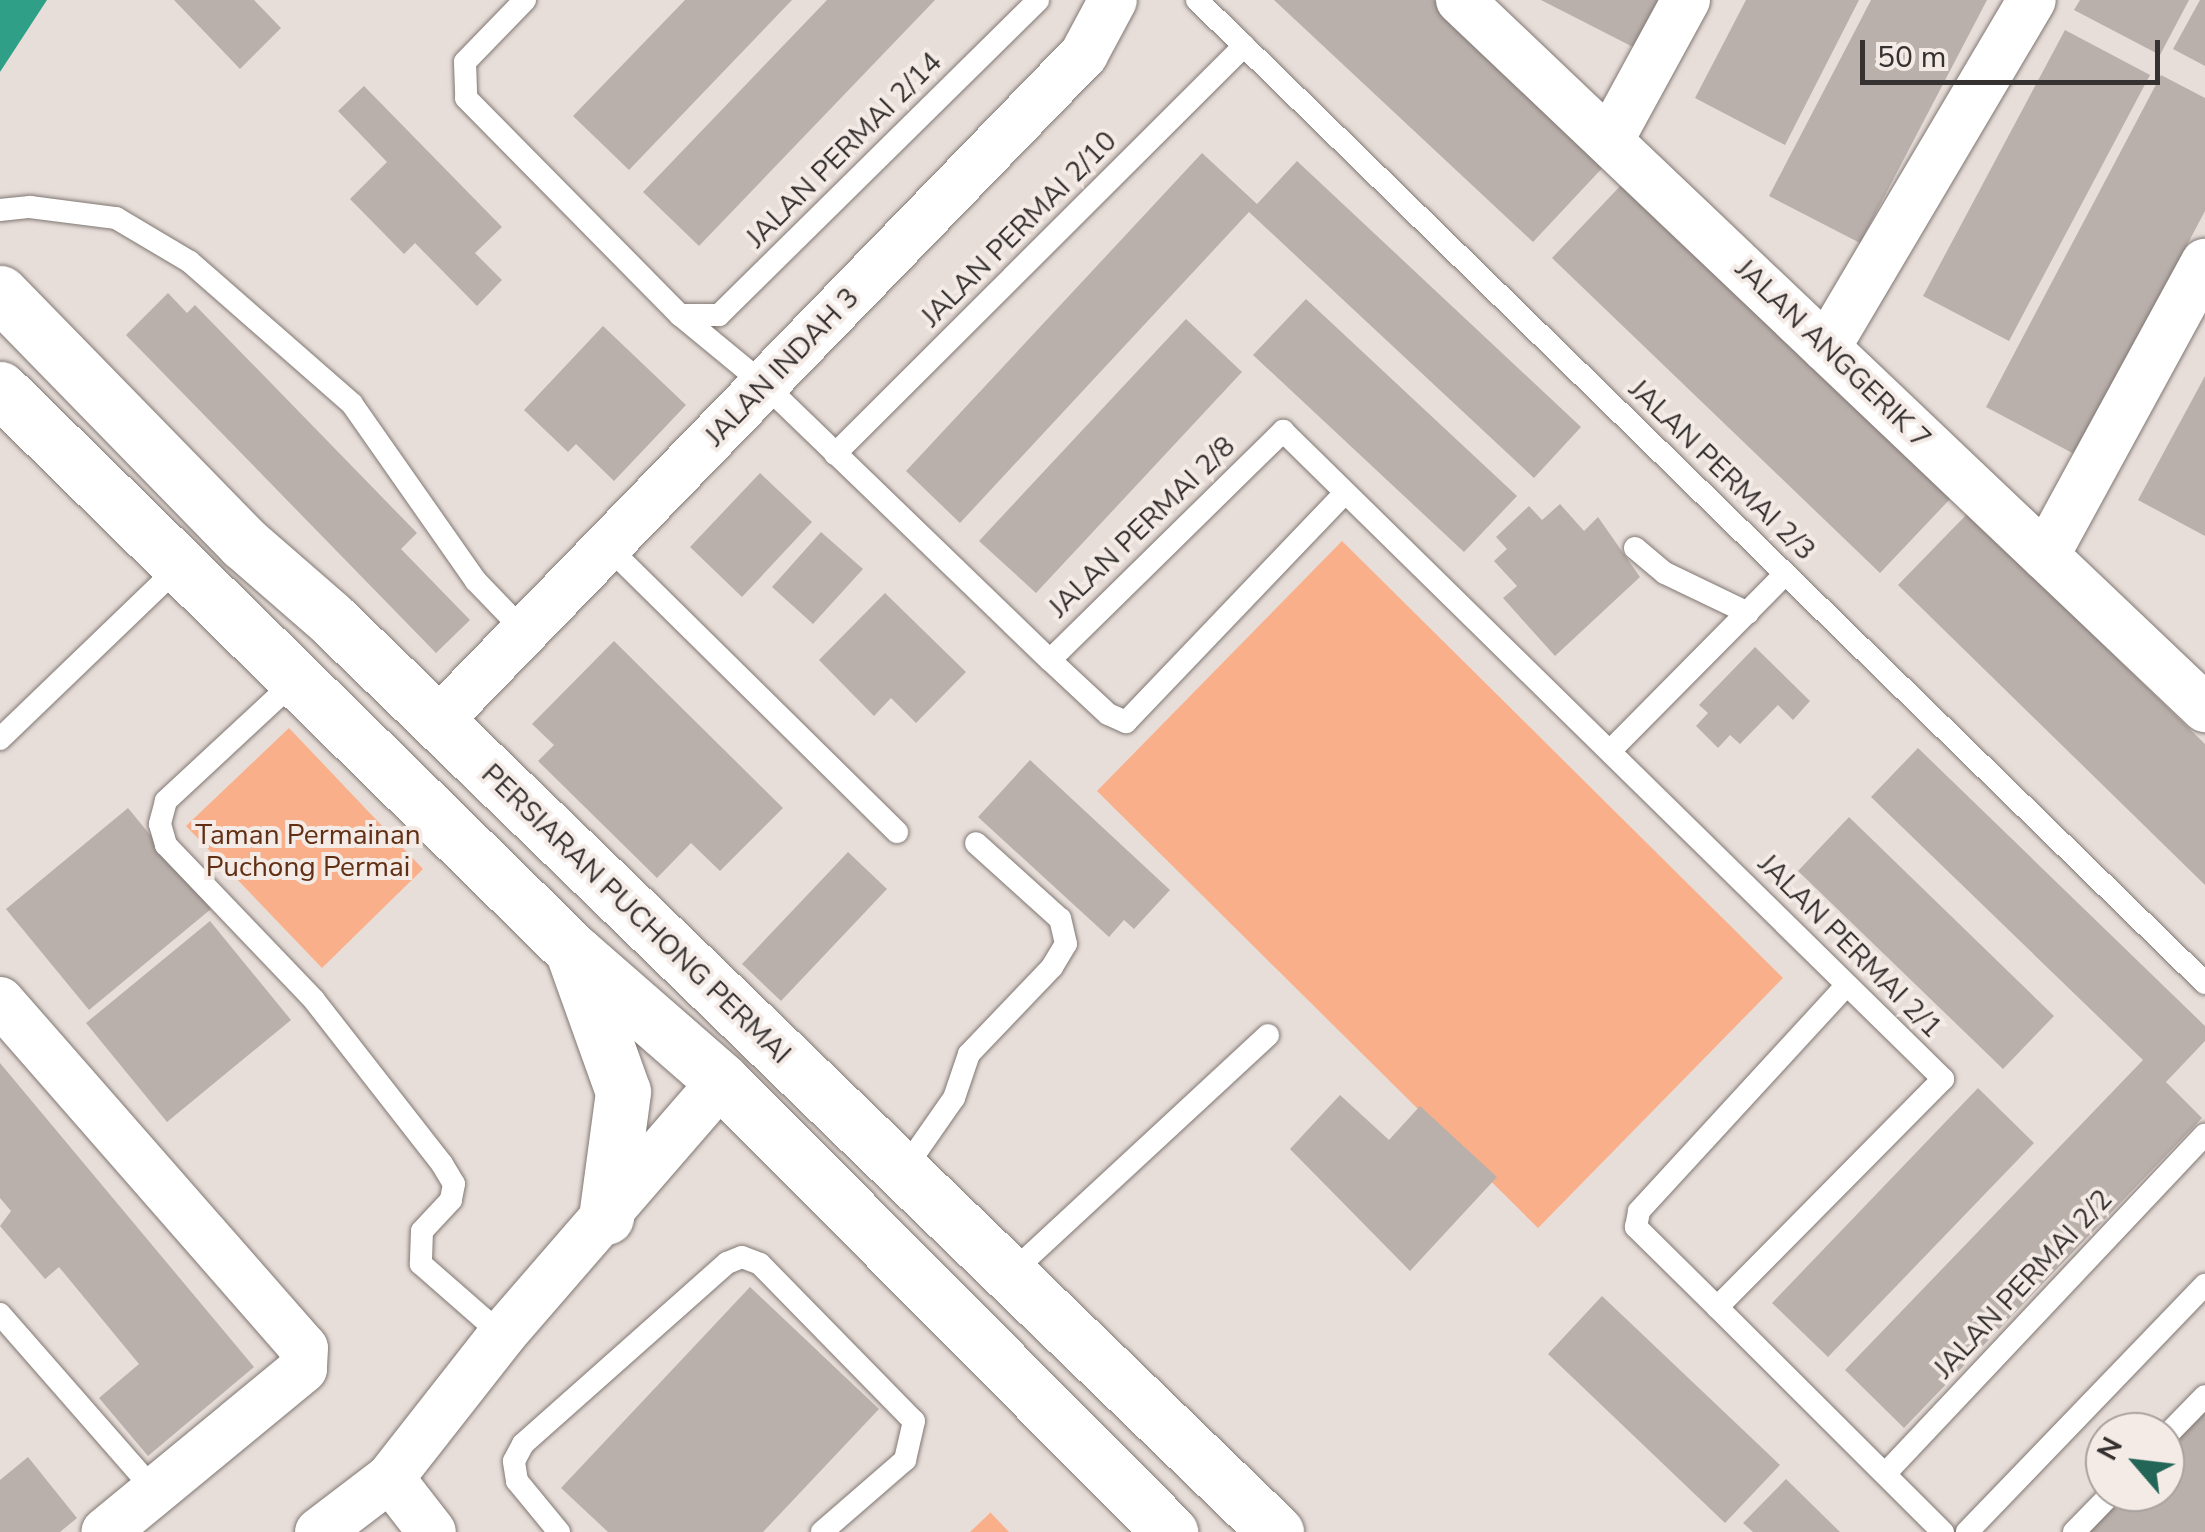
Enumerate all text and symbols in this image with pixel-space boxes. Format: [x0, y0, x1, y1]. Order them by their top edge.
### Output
scale bar [1865, 20, 2165, 82]
text: 50 m [1877, 37, 1946, 78]
street label: JALAN PERMAI 2/14 [739, 45, 949, 255]
street label: JALAN PERMAI 2/10 [914, 124, 1124, 334]
street label: JALAN ANGGERIK 7 [1729, 252, 1937, 456]
street label: JALAN INDAH 3 [698, 281, 866, 453]
street label: JALAN PERMAI 2/3 [1622, 373, 1822, 567]
street label: JALAN PERMAI 2/8 [1042, 430, 1242, 624]
street label: PERSIARAN PUCHONG PERMAI [474, 757, 798, 1071]
park label: Taman Permainan Puchong Permai [195, 818, 421, 884]
street label: JALAN PERMAI 2/1 [1751, 847, 1949, 1045]
street label: JALAN PERMAI 2/2 [1927, 1183, 2119, 1385]
north arrow [2085, 1412, 2185, 1512]
text: N [2089, 1431, 2132, 1467]

